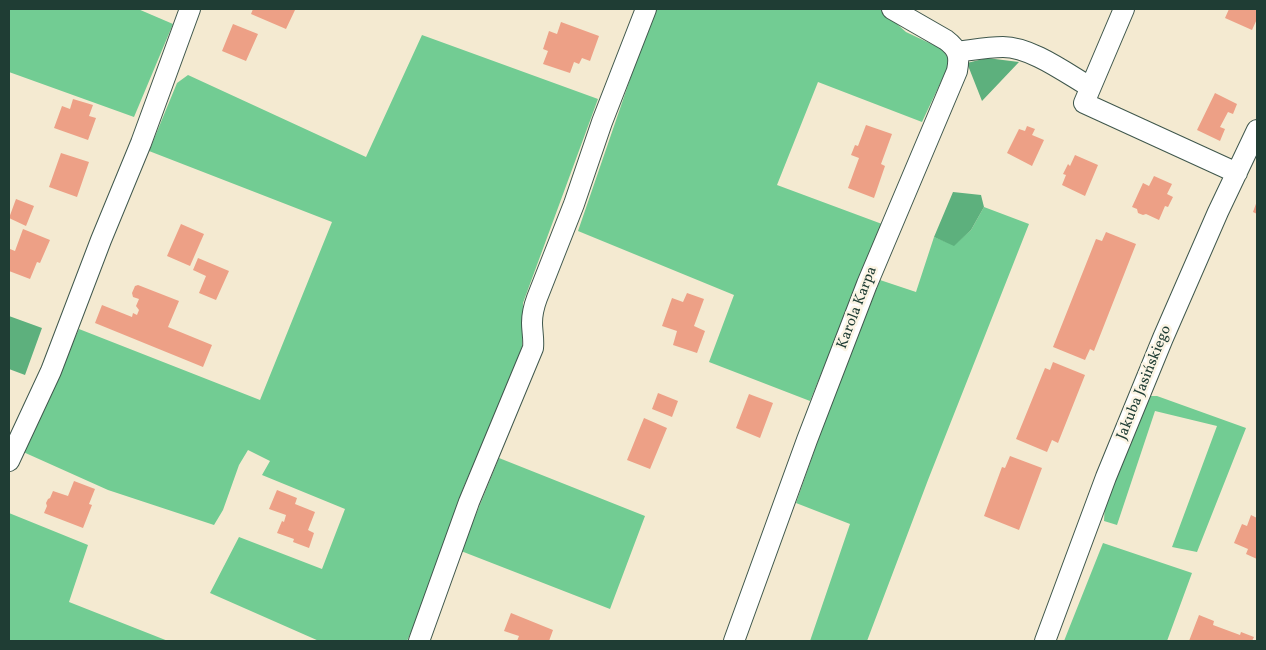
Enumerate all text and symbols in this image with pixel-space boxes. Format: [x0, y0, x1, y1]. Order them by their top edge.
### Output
street label: Karola Karpa [834, 264, 882, 352]
street label: Jakuba Jasińskiego [1114, 323, 1176, 443]

